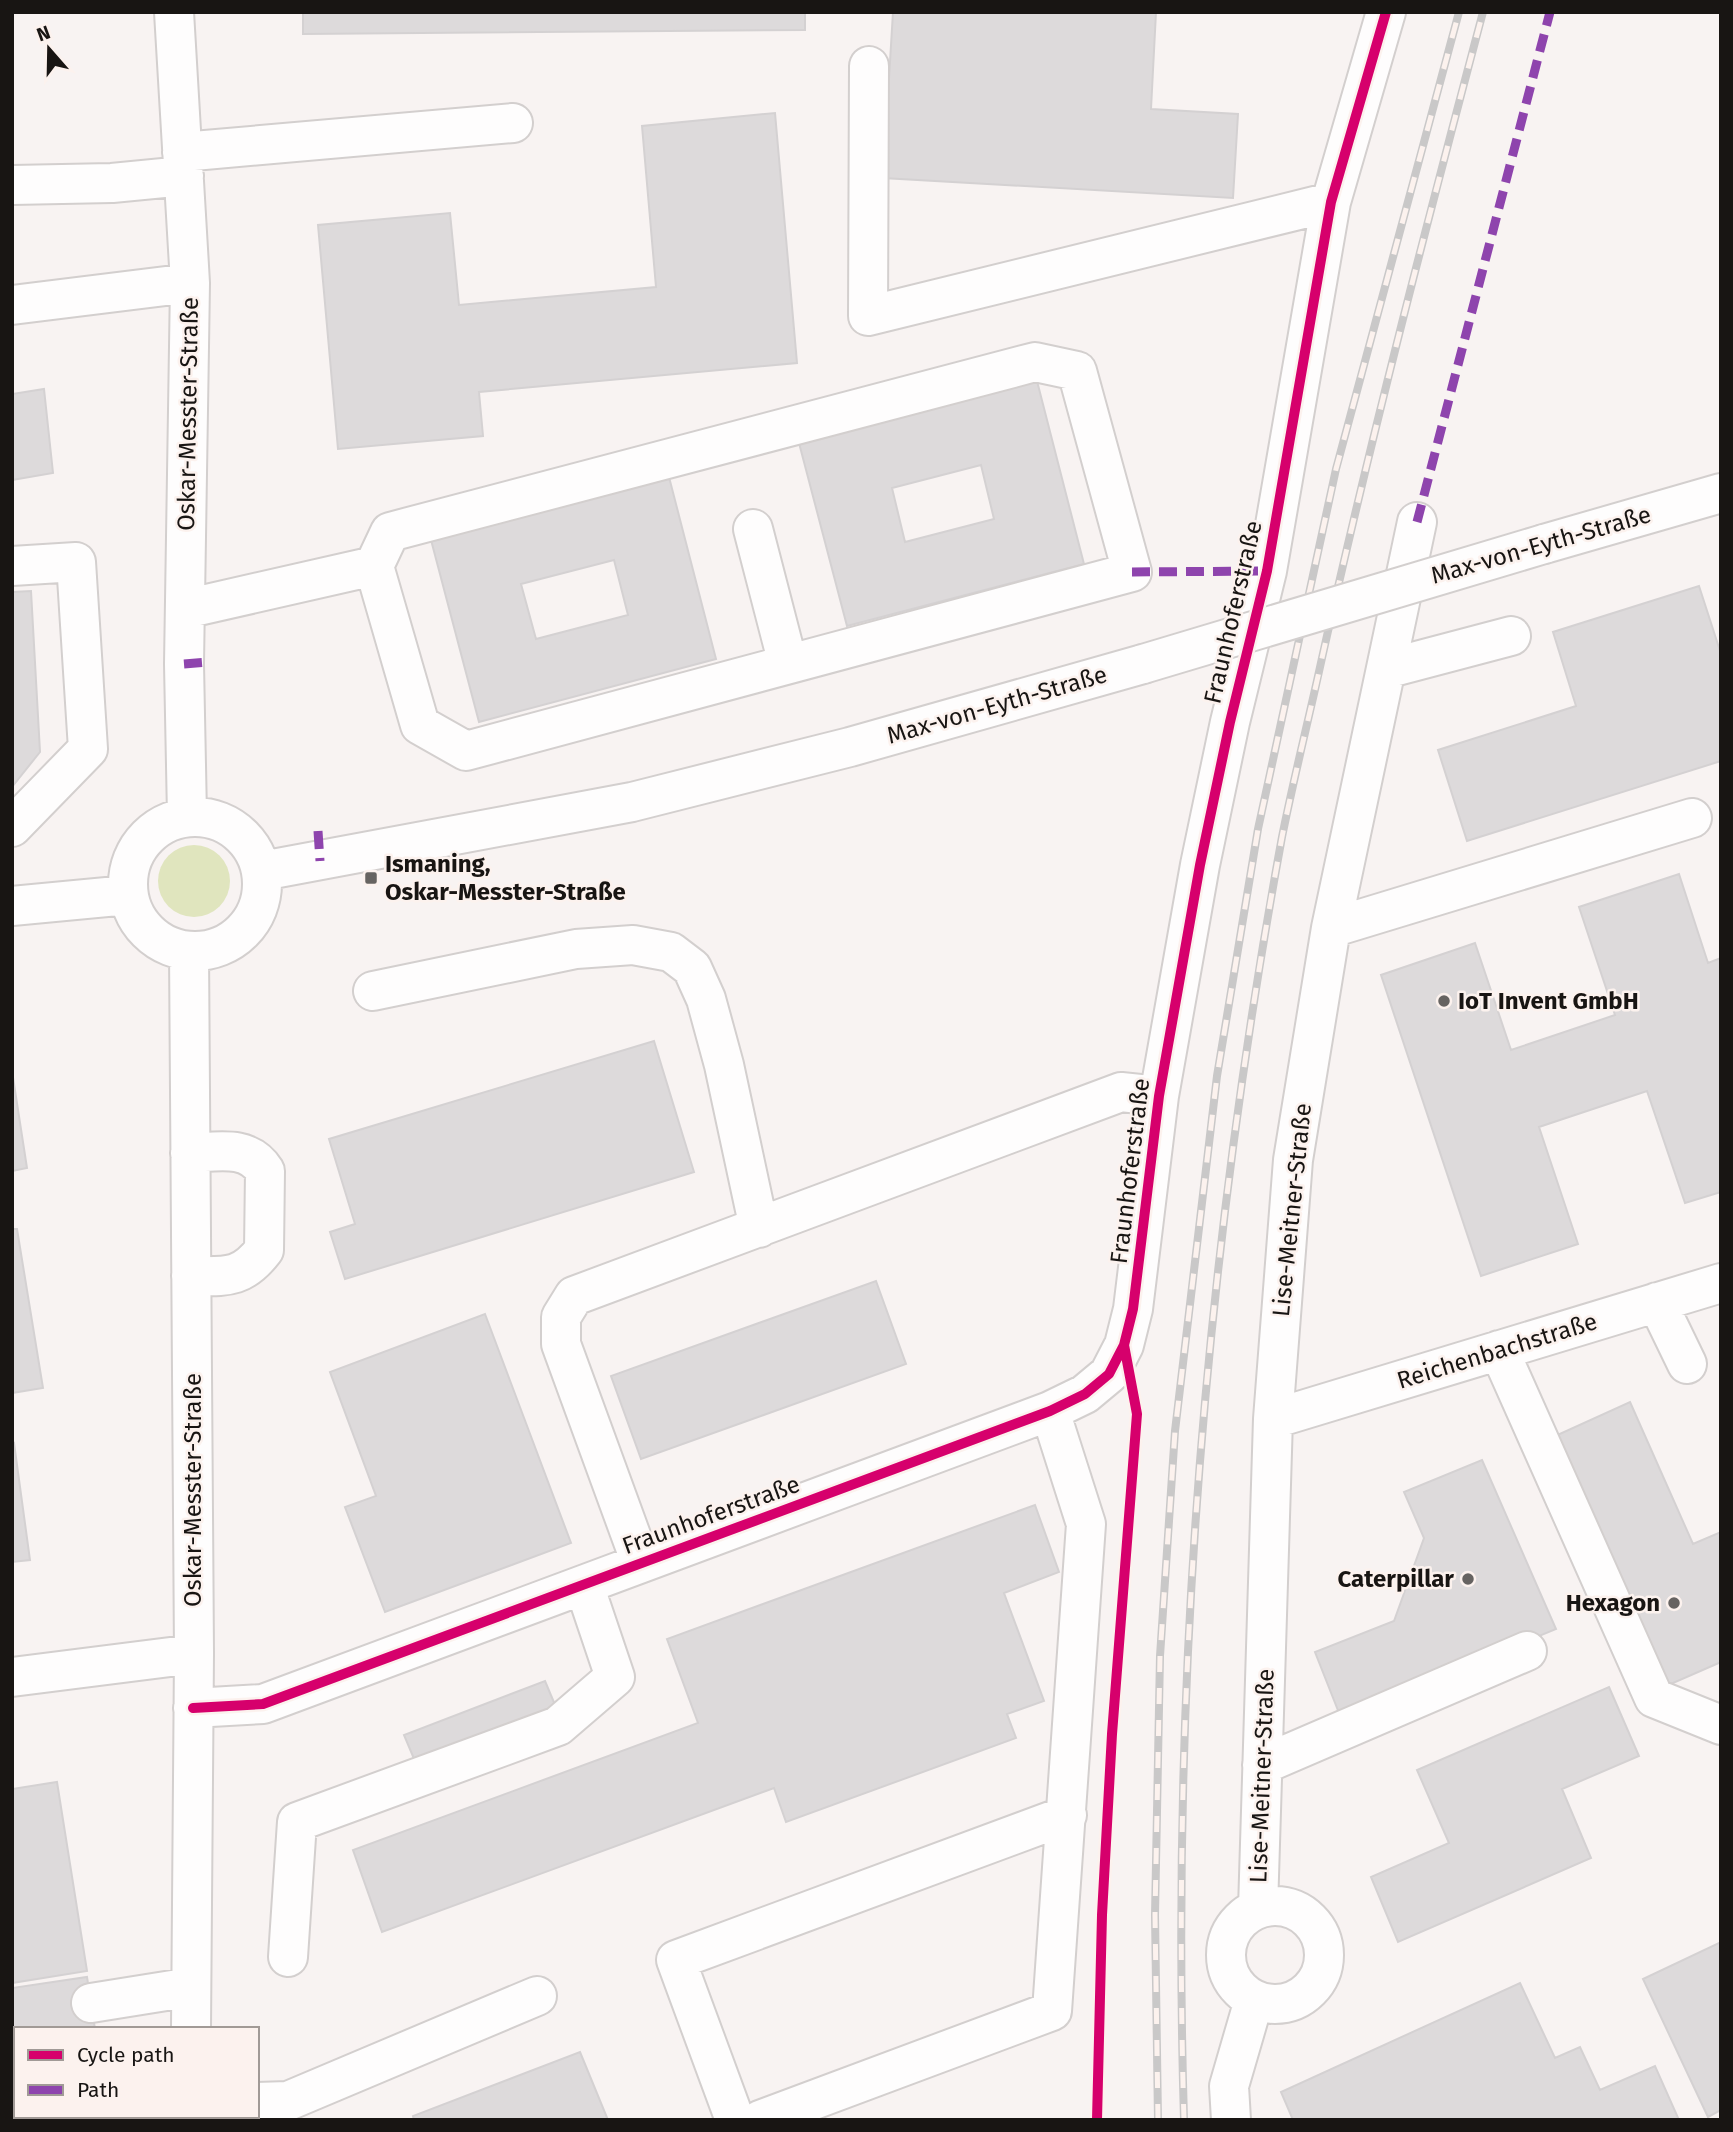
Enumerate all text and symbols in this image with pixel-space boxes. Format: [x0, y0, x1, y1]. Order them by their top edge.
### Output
north arrow [14, 14, 84, 84]
text: N [33, 21, 53, 46]
street label: Oskar-Messter-Straße [172, 297, 204, 531]
street label: Max-von-Eyth-Straße [1428, 500, 1654, 590]
street label: Fraunhoferstraße [1198, 518, 1268, 706]
street label: Max-von-Eyth-Straße [884, 660, 1110, 750]
place label: Ismaning, Oskar-Messter-Straße [385, 850, 626, 906]
marker: Ismaning, Oskar-Messter-Straße [363, 870, 379, 886]
place label: IoT Invent GmbH [1458, 987, 1639, 1015]
marker: IoT Invent GmbH [1436, 993, 1452, 1009]
street label: Fraunhoferstraße [1105, 1076, 1155, 1266]
street label: Lise-Meitner-Straße [1267, 1102, 1317, 1318]
street label: Reichenbachstraße [1393, 1307, 1601, 1395]
street label: Oskar-Messter-Straße [179, 1373, 207, 1607]
street label: Fraunhoferstraße [618, 1470, 804, 1560]
place label: Caterpillar [1338, 1565, 1454, 1593]
marker: Caterpillar [1460, 1571, 1476, 1587]
place label: Hexagon [1566, 1589, 1660, 1617]
marker: Hexagon [1666, 1595, 1682, 1611]
street label: Lise-Meitner-Straße [1244, 1668, 1280, 1884]
legend [14, 2027, 259, 2118]
text: Cycle path [77, 2042, 175, 2068]
text: Path [77, 2077, 119, 2103]

